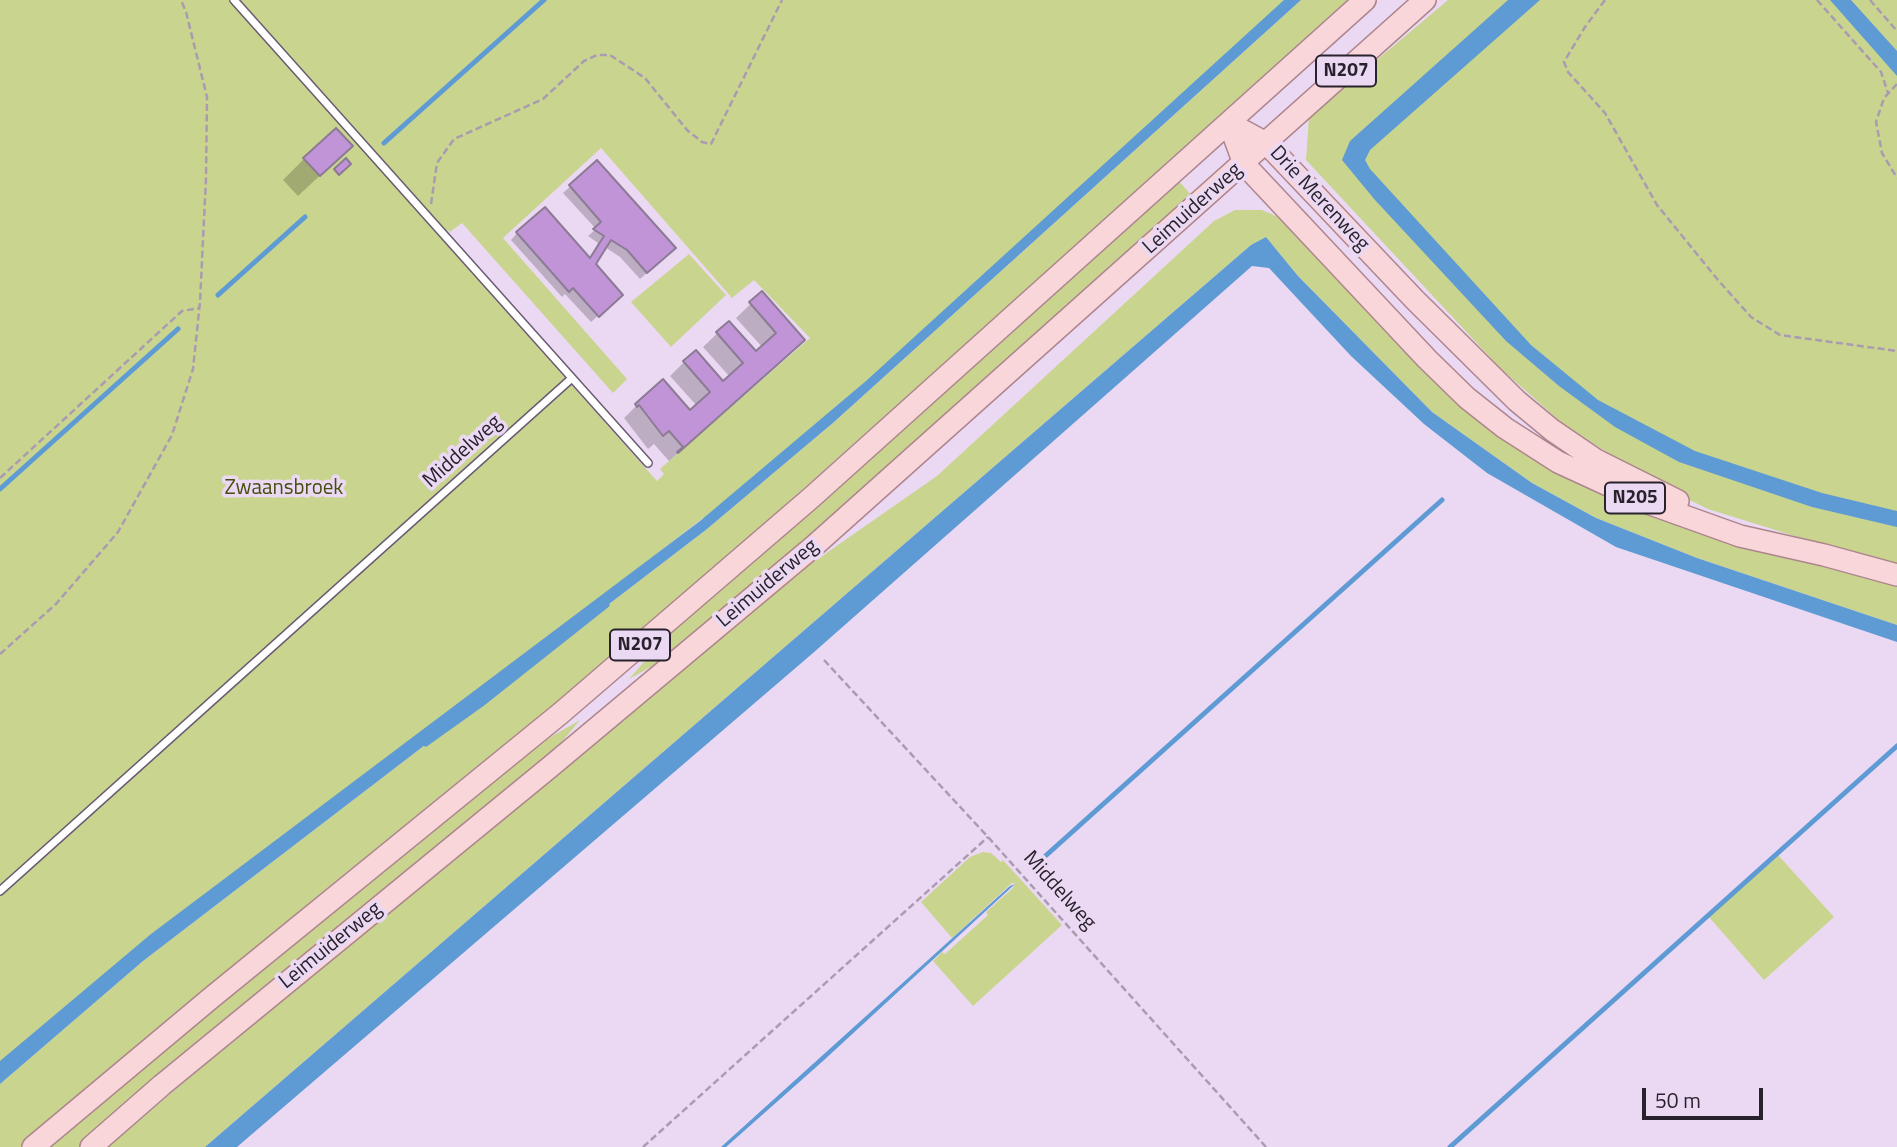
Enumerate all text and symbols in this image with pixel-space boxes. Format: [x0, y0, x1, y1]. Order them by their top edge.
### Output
road number: N207 [1316, 55, 1376, 86]
street label: Drie Merenweg [1264, 141, 1374, 257]
street label: Leimuiderweg [1138, 158, 1248, 260]
street label: Middelweg [418, 410, 508, 494]
park label: Zwaansbroek [225, 476, 343, 502]
road number: N205 [1605, 482, 1665, 513]
street label: Leimuiderweg [712, 534, 824, 634]
road number: N207 [610, 630, 670, 660]
street label: Middelweg [1017, 846, 1101, 936]
street label: Leimuiderweg [275, 897, 387, 995]
scale bar [1645, 1074, 1766, 1118]
text: 50 m [1655, 1084, 1701, 1116]

